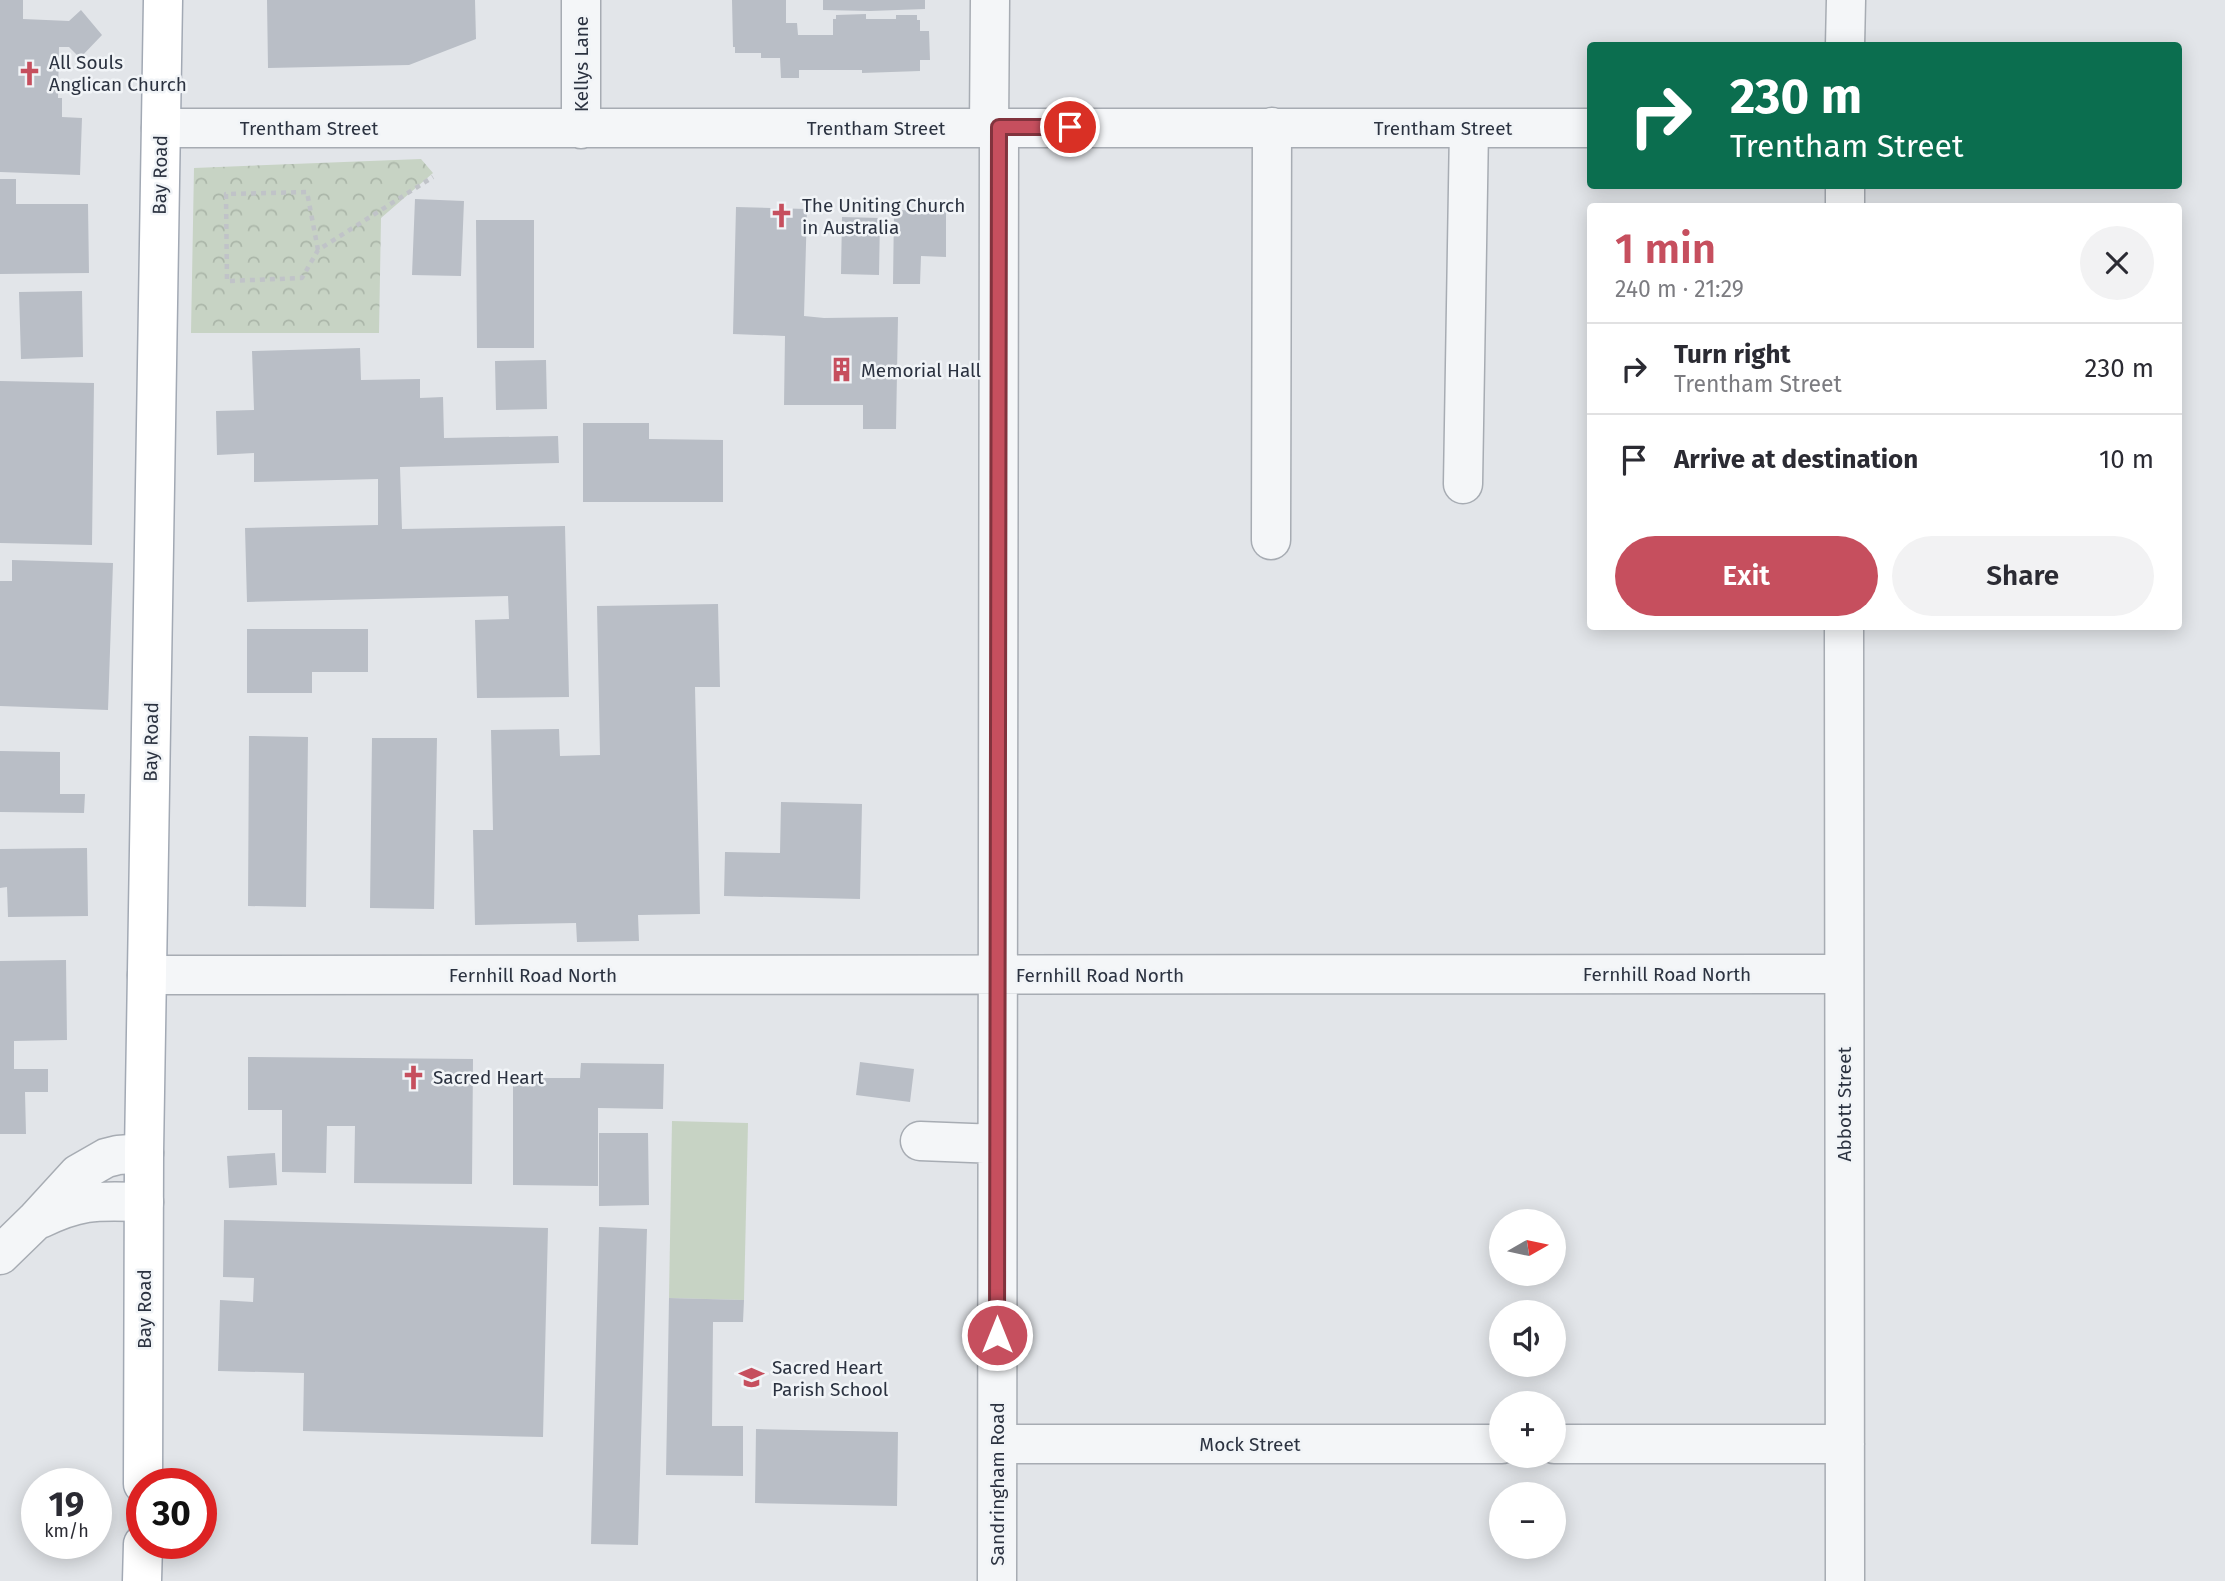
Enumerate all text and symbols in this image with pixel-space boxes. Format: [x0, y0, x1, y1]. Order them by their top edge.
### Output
street label: Kellys Lane [570, 16, 593, 112]
place label: All Souls Anglican Church [49, 51, 187, 96]
church icon: All Souls Anglican Church [15, 59, 43, 87]
text: 230 m [1730, 67, 1862, 126]
icon: right [1615, 70, 1706, 161]
pin [1040, 97, 1100, 157]
icon: arrive [1051, 108, 1089, 146]
street label: Trentham Street [240, 117, 378, 140]
street label: Trentham Street [807, 117, 945, 140]
street label: Trentham Street [1374, 117, 1512, 140]
text: Trentham Street [1730, 127, 1964, 165]
street label: Bay Road [148, 135, 172, 215]
place label: The Uniting Church in Australia [802, 194, 965, 239]
church icon: The Uniting Church in Australia [768, 202, 796, 230]
text: 1 min [1615, 224, 1716, 274]
button: close [2080, 226, 2154, 300]
text: 240 m · 21:29 [1615, 275, 1744, 303]
text: Turn right [1674, 339, 1791, 370]
icon: right [1615, 350, 1653, 388]
text: 230 m [2085, 353, 2154, 384]
building icon: Memorial Hall [827, 356, 855, 384]
place label: Memorial Hall [861, 359, 982, 382]
text: Trentham Street [1674, 370, 1842, 398]
icon: arrive [1615, 441, 1653, 479]
text: Arrive at destination [1674, 444, 1918, 475]
text: 10 m [2099, 444, 2154, 475]
button: Exit [1615, 536, 1878, 616]
button: Share [1892, 536, 2154, 616]
street label: Bay Road [139, 702, 163, 782]
street label: Fernhill Road North [1583, 963, 1751, 986]
street label: Fernhill Road North [449, 964, 617, 987]
street label: Fernhill Road North [1016, 964, 1184, 987]
street label: Abbott Street [1833, 1046, 1856, 1161]
church icon: Sacred Heart [399, 1063, 427, 1091]
place label: Sacred Heart [433, 1066, 544, 1089]
north arrow [1489, 1209, 1566, 1286]
map controls [1489, 1209, 1566, 1559]
street label: Bay Road [133, 1269, 156, 1349]
position arrow [960, 1298, 1034, 1372]
button: sound [1489, 1300, 1566, 1377]
place label: Sacred Heart Parish School [772, 1356, 889, 1401]
school or university icon: Sacred Heart Parish School [738, 1364, 766, 1392]
button: + [1489, 1391, 1566, 1468]
street label: Sandringham Road [986, 1402, 1009, 1566]
street label: Mock Street [1199, 1433, 1301, 1456]
speed limit sign: 30 [126, 1468, 217, 1559]
button: − [1489, 1482, 1566, 1559]
text: 19 [49, 1483, 84, 1525]
text: km/h [44, 1520, 89, 1542]

